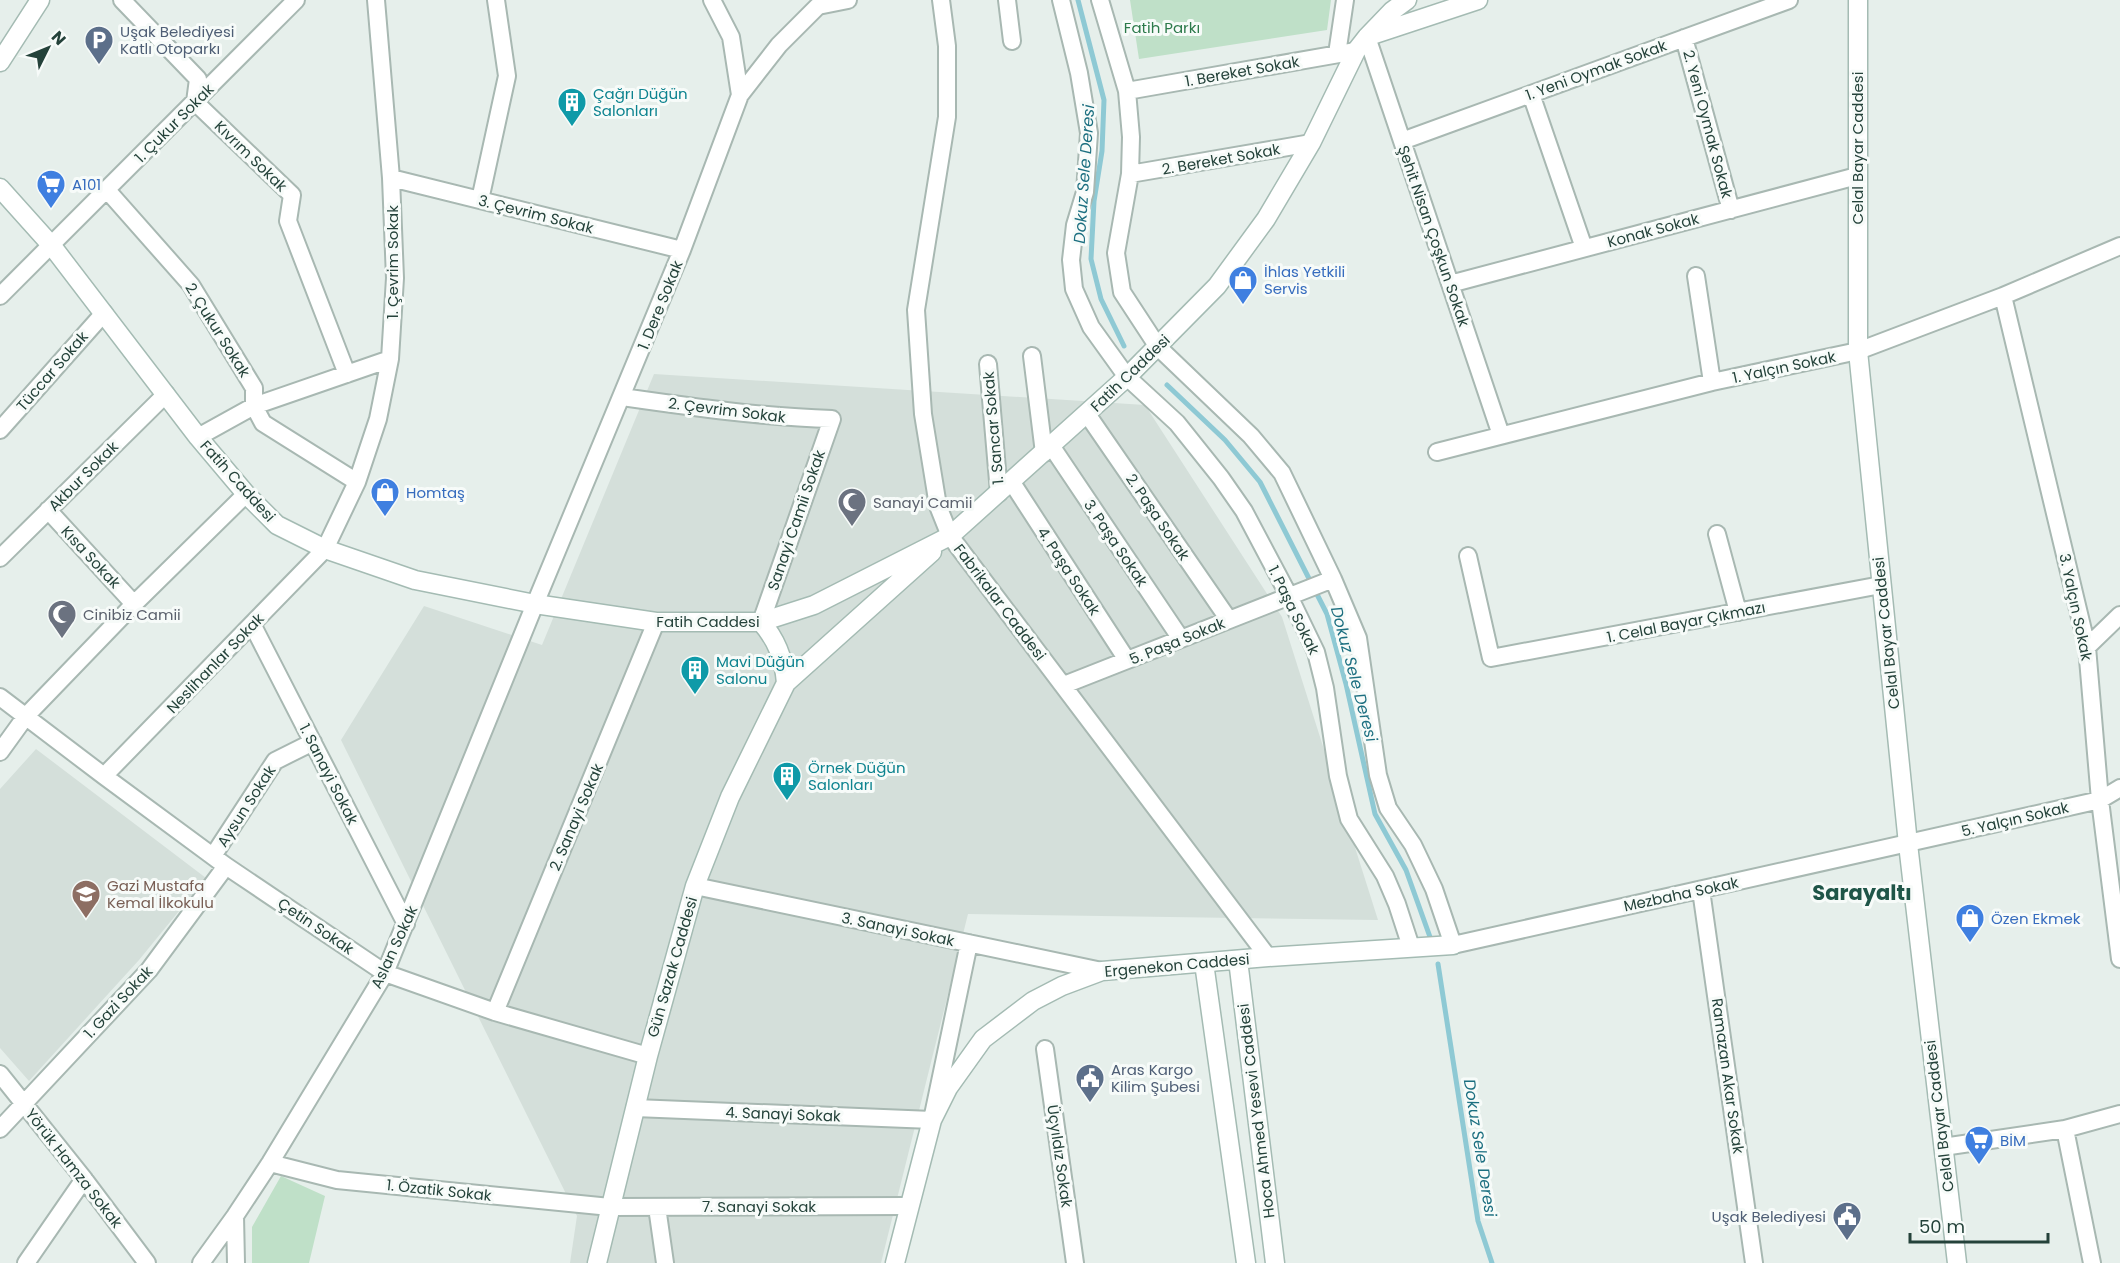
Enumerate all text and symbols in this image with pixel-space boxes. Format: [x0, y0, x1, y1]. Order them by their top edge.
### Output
park label: Fatih Parkı [1124, 17, 1200, 38]
north arrow [18, 18, 78, 78]
place label: Uşak Belediyesi Katlı Otoparkı [120, 21, 234, 59]
parking icon: Uşak Belediyesi Katlı Otoparkı [83, 24, 115, 66]
text: N [46, 26, 71, 50]
street label: 1. Yeni Oymak Sokak [1522, 35, 1670, 105]
street label: 2. Yeni Oymak Sokak [1678, 48, 1738, 201]
street label: 1. Bereket Sokak [1183, 51, 1301, 91]
street label: Celal Bayar Caddesi [1847, 72, 1868, 224]
street label: 1. Çukur Sokak [130, 79, 218, 167]
place label: Çağrı Düğün Salonları [593, 83, 688, 121]
building icon: Çağrı Düğün Salonları [556, 86, 588, 128]
water label: Dokuz Sele Deresi [1068, 103, 1100, 244]
street label: Kıvrım Sokak [210, 116, 292, 196]
street label: 2. Bereket Sokak [1160, 138, 1282, 180]
street label: Şehit Nisan Çoşkun Sokak [1393, 142, 1475, 330]
supermarket icon: A101 [35, 168, 67, 210]
place label: A101 [72, 174, 101, 195]
street label: 3. Çevrim Sokak [476, 190, 596, 239]
street label: 1. Çevrim Sokak [382, 205, 403, 319]
street label: Konak Sokak [1605, 208, 1701, 252]
street label: 1. Dere Sokak [633, 257, 688, 353]
place label: İhlas Yetkili Servis [1264, 261, 1345, 299]
shop icon: İhlas Yetkili Servis [1227, 264, 1259, 306]
street label: 2. Çukur Sokak [181, 279, 256, 382]
street label: Tüccar Sokak [11, 326, 93, 416]
street label: Fatih Caddesi [1086, 330, 1174, 416]
street label: 1. Yalçın Sokak [1730, 346, 1838, 388]
street label: 1. Sancar Sokak [978, 370, 1008, 485]
street label: 2. Çevrim Sokak [667, 392, 787, 428]
street label: Akbur Sokak [43, 436, 123, 516]
street label: Fatih Caddesi [196, 436, 280, 526]
street label: Sanayi Camii Sokak [762, 447, 830, 593]
street label: 2. Paşa Sokak [1121, 469, 1195, 565]
shop icon: Homtaş [369, 476, 401, 518]
place label: Homtaş [406, 482, 465, 503]
mosque icon: Sanayi Camii [836, 486, 868, 528]
place label: Sanayi Camii [873, 492, 972, 513]
street label: 3. Paşa Sokak [1079, 495, 1153, 591]
street label: Kısa Sokak [56, 521, 126, 593]
street label: 4. Paşa Sokak [1033, 523, 1106, 619]
street label: Fabrikalar Caddesi [949, 539, 1051, 665]
street label: 3. Yalçın Sokak [2054, 552, 2098, 663]
street label: Celal Bayar Caddesi [1868, 556, 1904, 710]
street label: 1. Paşa Sokak [1263, 562, 1325, 658]
street label: 1. Celal Bayar Çıkmazı [1605, 596, 1767, 648]
mosque icon: Cinibiz Camii [46, 598, 78, 640]
place label: Cinibiz Camii [83, 604, 181, 625]
water label: Dokuz Sele Deresi [1325, 604, 1383, 745]
street label: Neslihanlar Sokak [162, 608, 269, 718]
street label: Fatih Caddesi [656, 611, 760, 632]
street label: 5. Paşa Sokak [1126, 612, 1228, 670]
place label: Mavi Düğün Salonu [716, 651, 805, 689]
building icon: Mavi Düğün Salonu [679, 654, 711, 696]
street label: 1. Sanayi Sokak [294, 720, 364, 828]
place label: Örnek Düğün Salonları [808, 757, 906, 795]
street label: 2. Sanayi Sokak [544, 760, 608, 874]
building icon: Örnek Düğün Salonları [771, 760, 803, 802]
street label: Aysun Sokak [212, 761, 280, 851]
street label: 5. Yalçın Sokak [1959, 796, 2071, 842]
street label: Mezbaha Sokak [1622, 872, 1741, 916]
place label: Gazi Mustafa Kemal İlkokulu [107, 875, 214, 913]
school or university icon: Gazi Mustafa Kemal İlkokulu [70, 878, 102, 920]
district label: Sarayaltı [1812, 878, 1912, 907]
street label: Çetin Sokak [274, 893, 358, 959]
street label: Gün Sazak Caddesi [642, 894, 702, 1040]
street label: Aslan Sokak [366, 902, 423, 992]
shop icon: Özen Ekmek [1954, 902, 1986, 944]
street label: 3. Sanayi Sokak [840, 907, 957, 951]
place label: Özen Ekmek [1991, 908, 2081, 929]
street label: Ergenekon Caddesi [1104, 948, 1250, 982]
street label: 1. Gazi Sokak [79, 961, 157, 1043]
street label: Ramazan Akar Sokak [1707, 997, 1749, 1155]
street label: Hoca Ahmed Yesevi Caddesi [1232, 1003, 1280, 1219]
street label: Celal Bayar Caddesi [1919, 1039, 1959, 1193]
place label: Aras Kargo Kilim Şubesi [1111, 1059, 1200, 1097]
public building icon: Aras Kargo Kilim Şubesi [1074, 1062, 1106, 1104]
water label: Dokuz Sele Deresi [1458, 1077, 1502, 1220]
street label: 4. Sanayi Sokak [725, 1101, 841, 1127]
street label: Üçyıldız Sokak [1042, 1103, 1078, 1209]
street label: Yörük Hamza Sokak [21, 1104, 127, 1232]
supermarket icon: BİM [1963, 1124, 1995, 1166]
place label: BİM [2000, 1130, 2026, 1151]
street label: 1. Özatik Sokak [385, 1174, 493, 1206]
street label: 7. Sanayi Sokak [702, 1196, 816, 1217]
public building icon: Uşak Belediyesi [1831, 1200, 1863, 1242]
place label: Uşak Belediyesi [1712, 1206, 1826, 1227]
scale bar [1910, 1206, 2048, 1244]
text: 50 m [1919, 1214, 1965, 1239]

